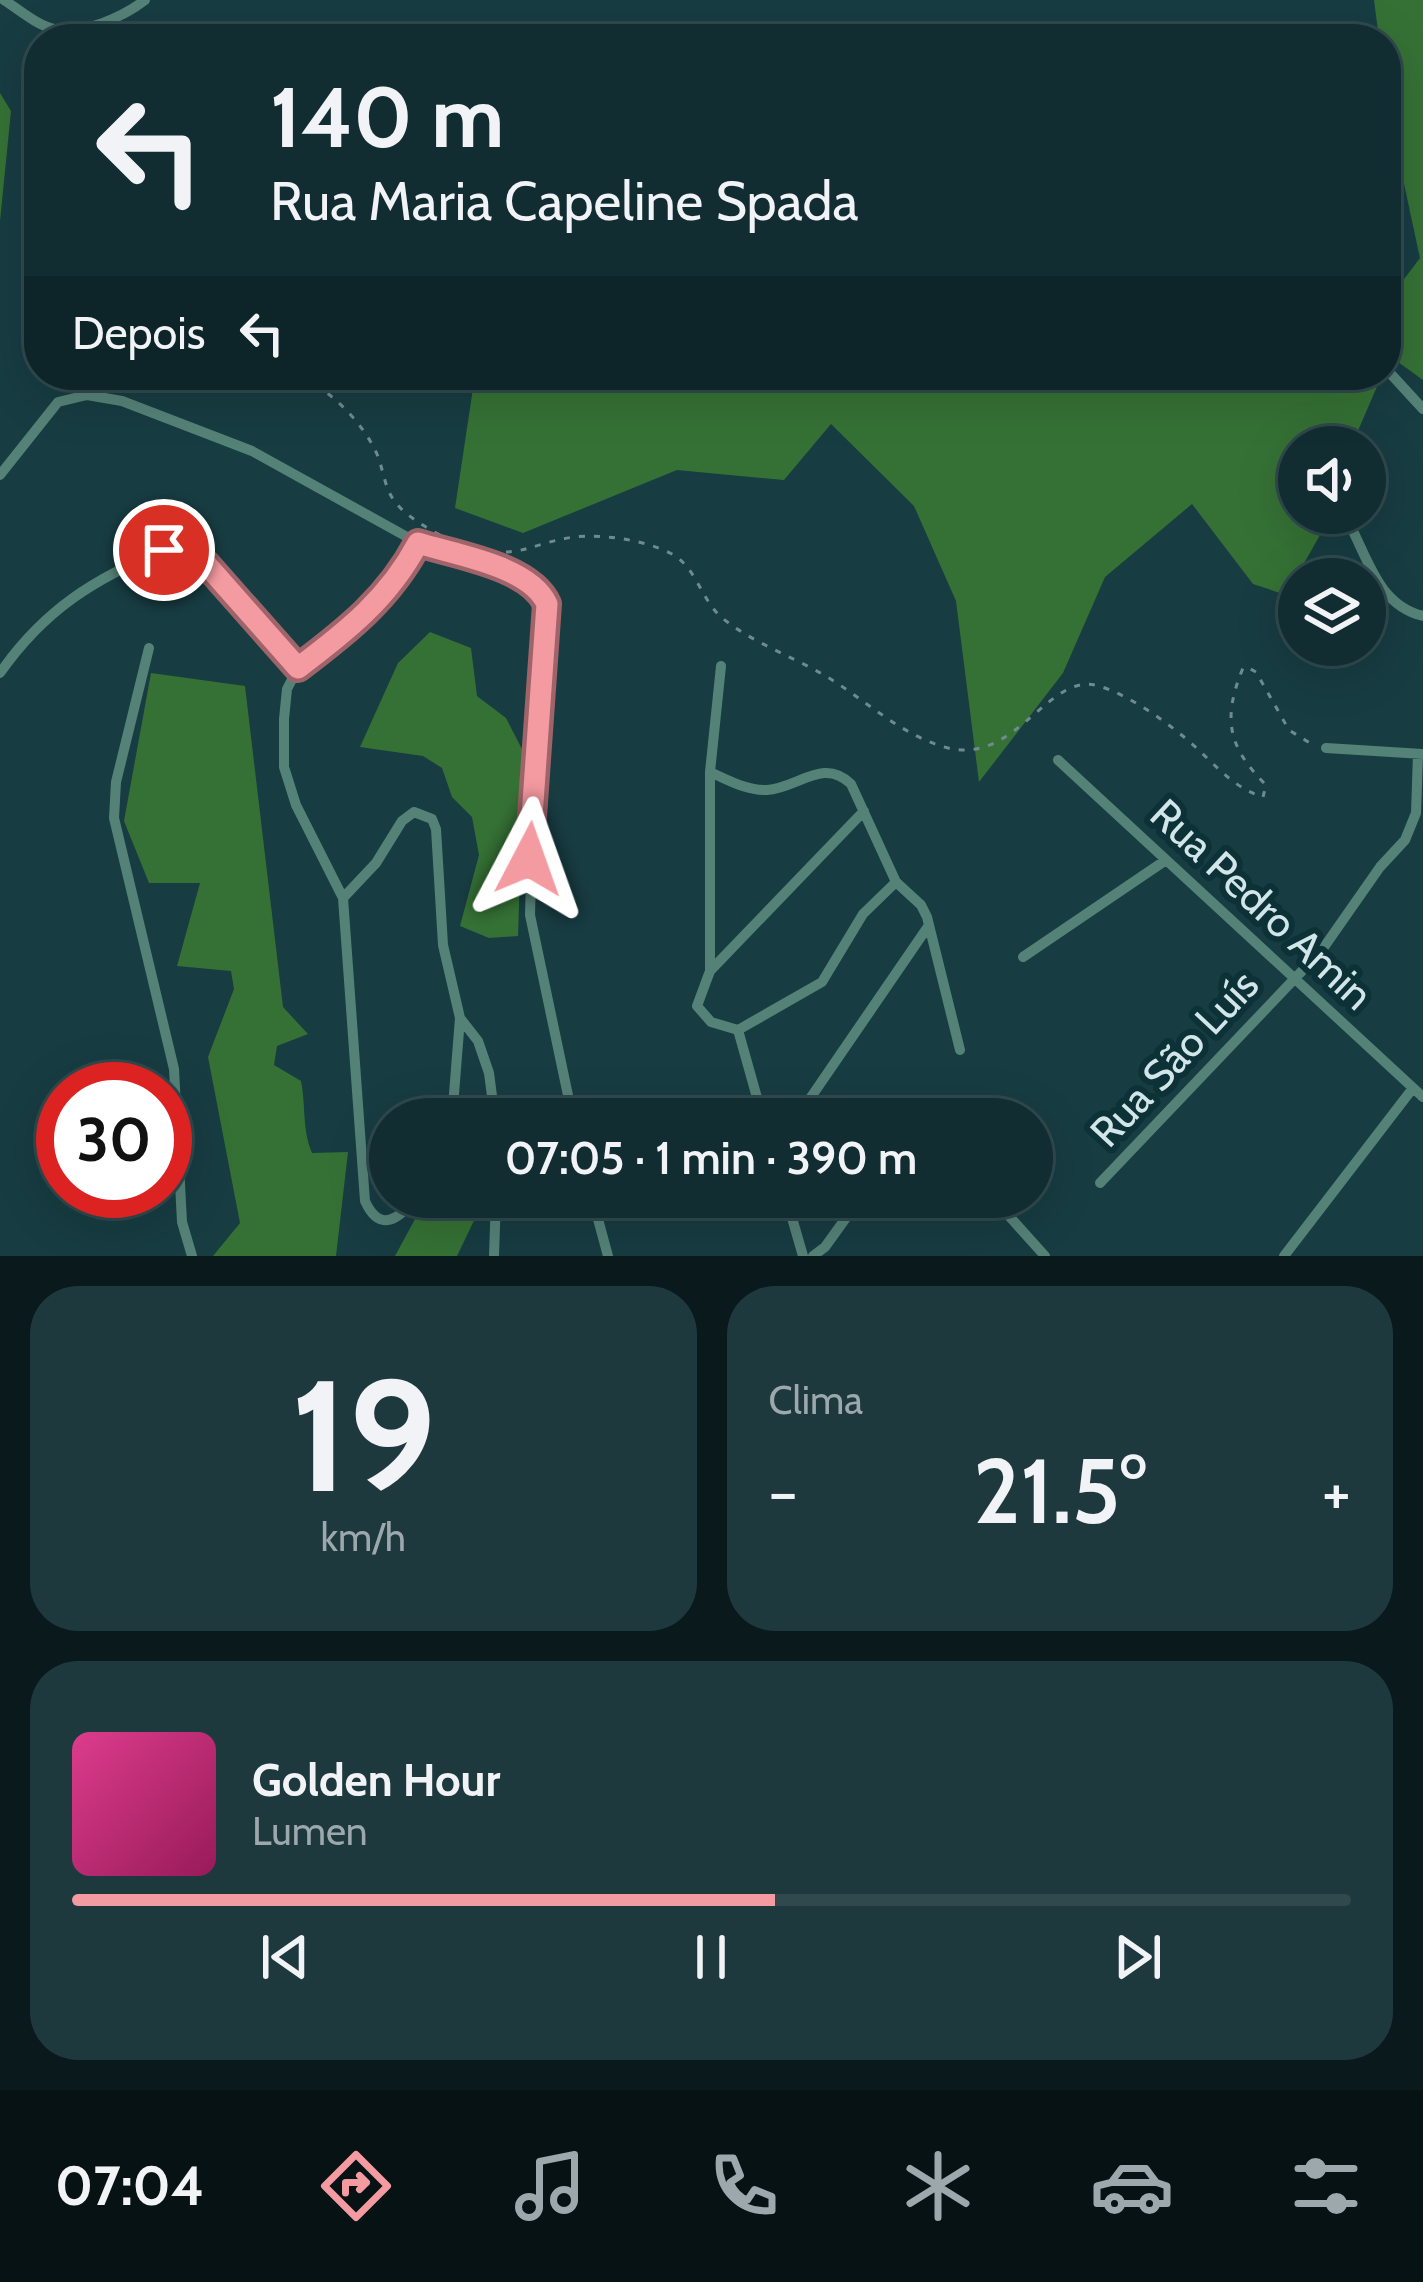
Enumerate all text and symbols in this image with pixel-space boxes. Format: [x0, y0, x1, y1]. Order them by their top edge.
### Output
text: 140 m [270, 66, 504, 168]
icon: left [72, 72, 228, 228]
text: Rua Maria Capeline Spada [270, 168, 859, 234]
icon: left [229, 300, 295, 366]
text: Depois [72, 306, 205, 360]
map controls [1278, 426, 1386, 666]
button: sound [1278, 426, 1386, 534]
pin [113, 499, 215, 601]
icon: arrive [131, 517, 197, 583]
button: layers [1278, 558, 1386, 666]
street label: Rua Pedro Amin [1140, 788, 1384, 1020]
position arrow [466, 796, 592, 922]
street label: Rua São Luís [1079, 959, 1269, 1157]
speed limit sign: 30 [36, 1062, 192, 1218]
text: 07:05 · 1 min · 390 m [505, 1131, 917, 1185]
text: 19 [291, 1340, 436, 1530]
text: Clima [769, 1376, 863, 1424]
text: 21.5° [973, 1436, 1146, 1546]
text: − [769, 1451, 798, 1532]
text: + [1322, 1451, 1351, 1532]
text: km/h [321, 1513, 406, 1561]
text: Golden Hour [252, 1753, 500, 1807]
text: Lumen [252, 1807, 368, 1855]
icon: previous [252, 1924, 318, 1990]
icon: pause [678, 1924, 744, 1990]
icon: next [1105, 1924, 1171, 1990]
icon: directions [314, 2144, 398, 2228]
icon: music [508, 2144, 592, 2228]
icon: phone [702, 2144, 786, 2228]
icon: climate [896, 2144, 980, 2228]
icon: car [1090, 2144, 1174, 2228]
icon: filters [1284, 2144, 1368, 2228]
text: 07:04 [55, 2153, 204, 2219]

